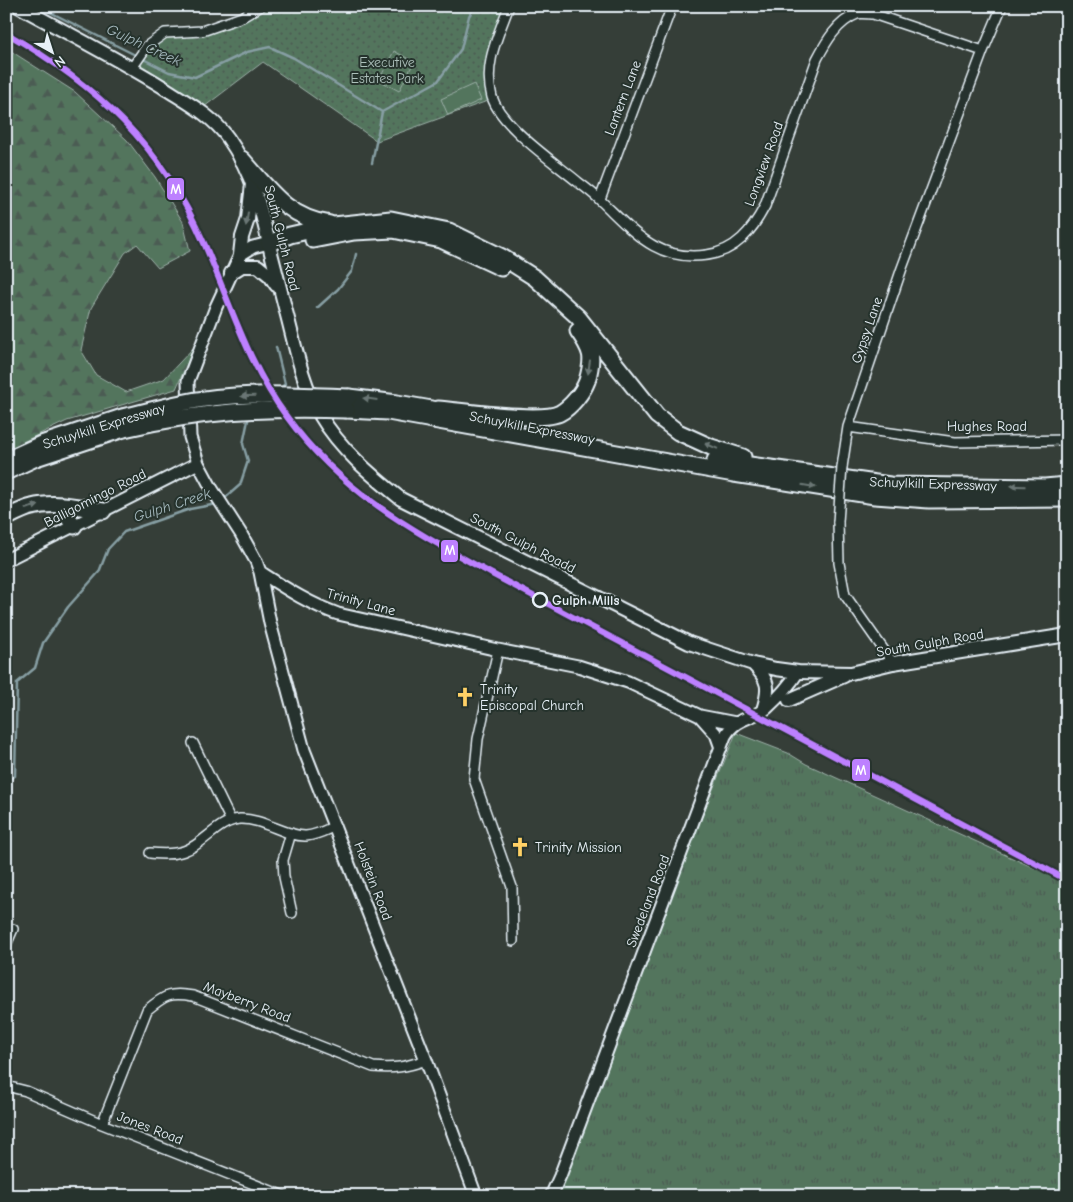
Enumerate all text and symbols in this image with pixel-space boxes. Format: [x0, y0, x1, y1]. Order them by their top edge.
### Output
water label: Gulph Creek [104, 20, 185, 70]
north arrow [28, 28, 78, 78]
text: N [51, 52, 69, 71]
park label: Executive Estates Park [350, 54, 424, 87]
street label: Lantern Lane [601, 58, 645, 138]
street label: Longview Road [741, 119, 787, 209]
line badge: M [166, 177, 185, 201]
text: M [170, 181, 182, 198]
street label: South Gulph Road [261, 183, 303, 293]
one-way arrow [243, 211, 251, 227]
street label: Gypsy Lane [848, 295, 886, 365]
one-way arrow [585, 359, 593, 375]
one-way arrow [240, 393, 256, 401]
one-way arrow [361, 395, 377, 403]
street label: Schuylkill Expressway [41, 399, 168, 453]
street label: Schuylkill Expressway [468, 408, 597, 449]
street label: Hughes Road [947, 418, 1027, 435]
one-way arrow [703, 442, 718, 449]
street label: Balligomingo Road [41, 465, 149, 531]
street label: Schuylkill Expressway [869, 473, 998, 495]
one-way arrow [801, 482, 817, 490]
one-way arrow [1010, 482, 1026, 490]
water label: Gulph Creek [131, 484, 214, 526]
one-way arrow [25, 503, 40, 511]
street label: South Gulph Roadd [467, 509, 579, 577]
line badge: M [440, 539, 459, 563]
text: M [444, 542, 456, 559]
street label: Trinity Lane [325, 585, 397, 619]
marker: Gulph Mills [532, 592, 548, 608]
place label: Gulph Mills [552, 592, 619, 609]
street label: South Gulph Road [875, 625, 985, 661]
place label: Trinity Episcopal Church [480, 681, 584, 714]
church icon: Trinity Episcopal Church [454, 686, 476, 708]
line badge: M [851, 758, 871, 782]
text: M [855, 762, 867, 779]
church icon: Trinity Mission [509, 836, 531, 858]
street label: Holstein Road [350, 839, 396, 923]
place label: Trinity Mission [535, 839, 622, 856]
street label: Swedeland Road [623, 852, 673, 950]
street label: Mayberry Road [201, 978, 293, 1026]
street label: Jones Road [115, 1108, 185, 1148]

